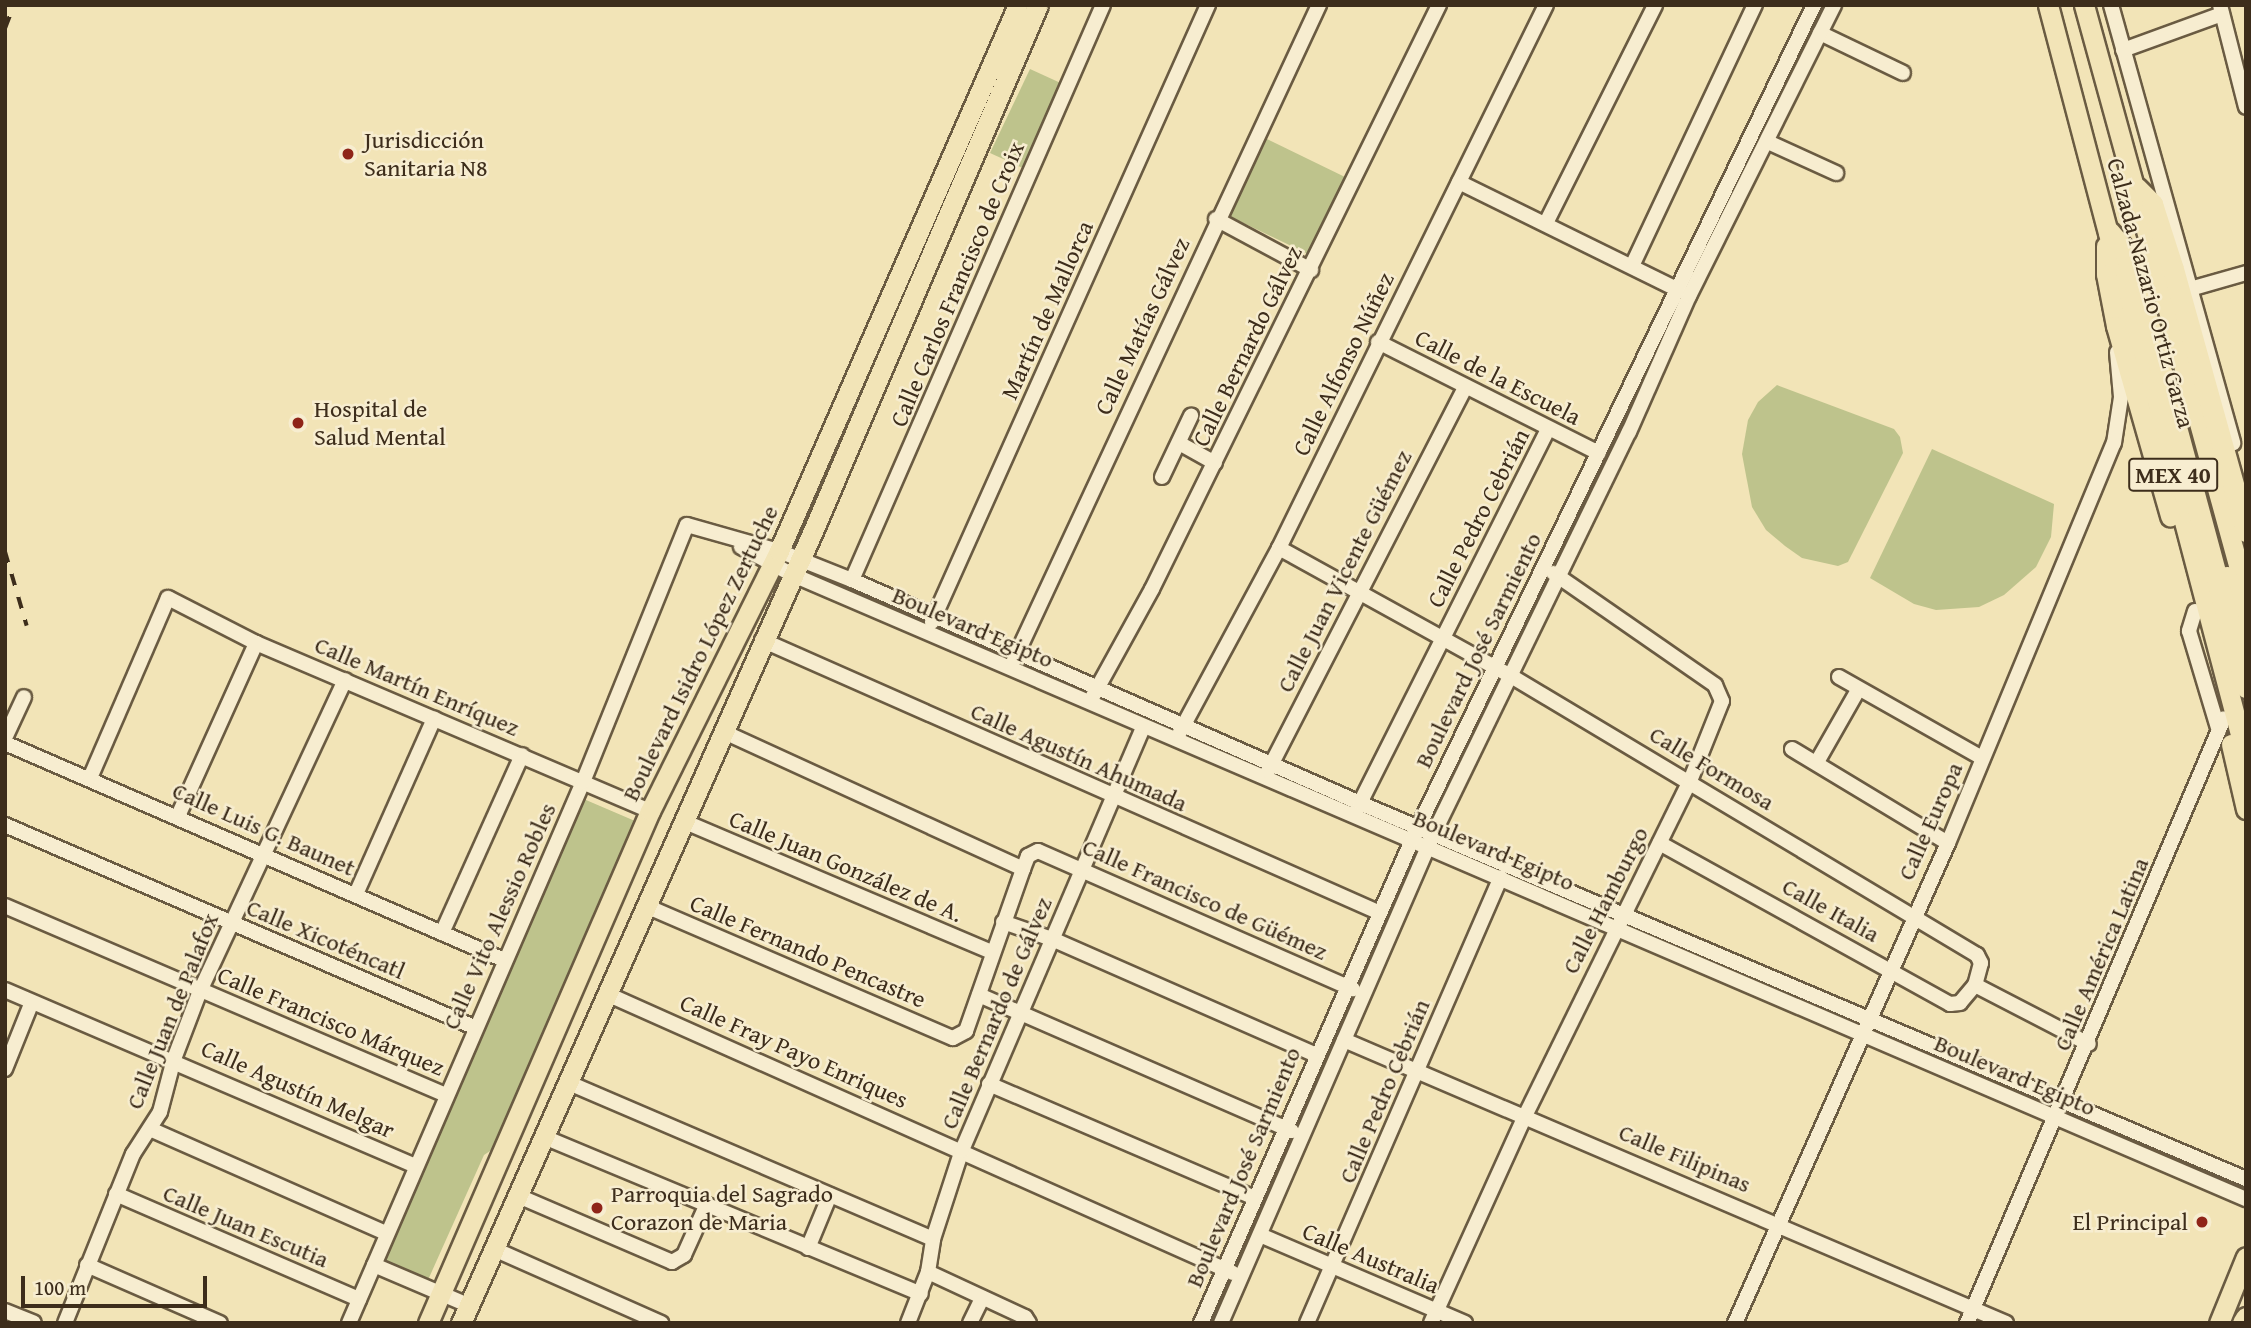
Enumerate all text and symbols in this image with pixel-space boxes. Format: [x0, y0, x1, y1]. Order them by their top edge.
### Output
place label: Jurisdicción Sanitaria N8 [364, 126, 488, 182]
street label: Calle Carlos Francisco de Croix [884, 137, 1030, 431]
marker: Jurisdicción Sanitaria N8 [338, 144, 358, 164]
street label: Calzada Nazario Ortiz Garza [2101, 155, 2201, 431]
street label: Martín de Mallorca [995, 216, 1099, 404]
street label: Calle Matías Gálvez [1088, 233, 1196, 419]
street label: Calle Bernardo Gálvez [1186, 241, 1308, 451]
street label: Calle Alfonso Núñez [1286, 268, 1400, 460]
street label: Calle de la Escuela [1410, 323, 1586, 431]
place label: Hospital de Salud Mental [314, 395, 446, 451]
marker: Hospital de Salud Mental [288, 413, 308, 433]
street label: Calle Pedro Cebrián [1421, 424, 1535, 612]
street label: Calle Juan Vicente Güémez [1270, 445, 1418, 697]
road number: MEX 40 [2128, 456, 2218, 495]
street label: Boulevard Isidro López Zertuche [616, 501, 784, 805]
street label: Boulevard José Sarmiento [1408, 528, 1548, 772]
street label: Boulevard Egipto [888, 580, 1058, 674]
street label: Calle Martín Enríquez [311, 630, 523, 742]
street label: Calle Agustín Ahumada [966, 696, 1192, 818]
street label: Calle Formosa [1645, 720, 1779, 816]
street label: Calle Europa [1891, 758, 1969, 884]
street label: Calle Luis G. Baunet [168, 776, 360, 882]
street label: Calle Vito Alessio Robles [436, 798, 562, 1034]
street label: Boulevard Egipto [1409, 803, 1579, 897]
street label: Calle Juan González de A. [725, 804, 967, 928]
street label: Calle Hamburgo [1556, 822, 1654, 978]
street label: Calle Francisco de Güémez [1078, 832, 1332, 966]
street label: Calle América Latina [2047, 853, 2155, 1055]
street label: Calle Italia [1777, 872, 1885, 948]
street label: Calle Fernando Pencastre [686, 888, 930, 1014]
street label: Calle Xicoténcatl [242, 893, 410, 985]
street label: Calle Bernardo de Gálvez [934, 893, 1058, 1133]
street label: Calle Juan de Palafox [120, 909, 224, 1113]
street label: Calle Francisco Márquez [213, 960, 449, 1082]
street label: Calle Fray Payo Enriques [676, 988, 912, 1114]
street label: Calle Pedro Cebrián [1332, 995, 1436, 1187]
street label: Boulevard Egipto [1930, 1028, 2100, 1122]
street label: Calle Agustín Melgar [197, 1033, 399, 1145]
street label: Boulevard José Sarmiento [1179, 1043, 1307, 1291]
street label: Calle Filipinas [1615, 1117, 1755, 1199]
street label: Calle Juan Escutia [159, 1178, 333, 1274]
place label: Parroquia del Sagrado Corazon de Maria [611, 1180, 833, 1236]
marker: Parroquia del Sagrado Corazon de Maria [589, 1200, 605, 1216]
place label: El Principal [2072, 1208, 2188, 1236]
marker: El Principal [2194, 1214, 2210, 1230]
street label: Calle Australia [1298, 1216, 1444, 1300]
scale bar [24, 1262, 210, 1306]
text: 100 m [34, 1272, 86, 1303]

